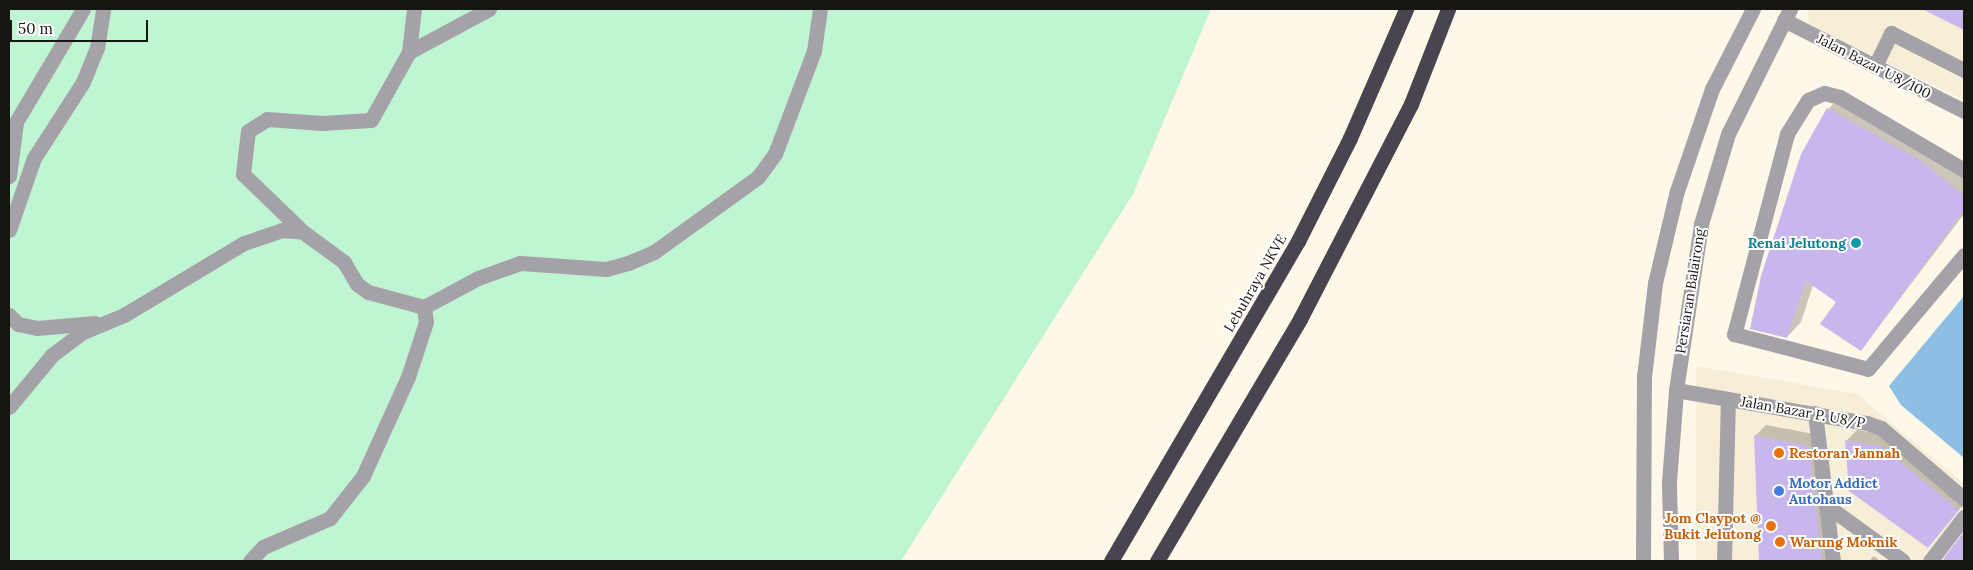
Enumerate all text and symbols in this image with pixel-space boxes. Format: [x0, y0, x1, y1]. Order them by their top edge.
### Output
scale bar [12, 10, 150, 42]
text: 50 m [18, 19, 53, 38]
street label: Jalan Bazar U8/100 [1814, 30, 1934, 102]
street label: Persiaran Balairong [1672, 227, 1708, 355]
street label: Lebuhraya NKVE [1220, 231, 1290, 335]
place label: Renai Jelutong [1748, 235, 1846, 251]
marker: Renai Jelutong [1850, 237, 1862, 249]
street label: Jalan Bazar P. U8/P [1740, 393, 1866, 431]
place label: Restoran Jannah [1789, 445, 1900, 461]
marker: Restoran Jannah [1773, 447, 1785, 459]
place label: Motor Addict Autohaus [1789, 475, 1878, 508]
marker: Motor Addict Autohaus [1773, 485, 1785, 497]
place label: Jom Claypot @ Bukit Jelutong [1664, 510, 1761, 542]
marker: Jom Claypot @ Bukit Jelutong [1765, 520, 1777, 532]
place label: Warung Moknik [1790, 534, 1898, 550]
marker: Warung Moknik [1774, 536, 1786, 548]

